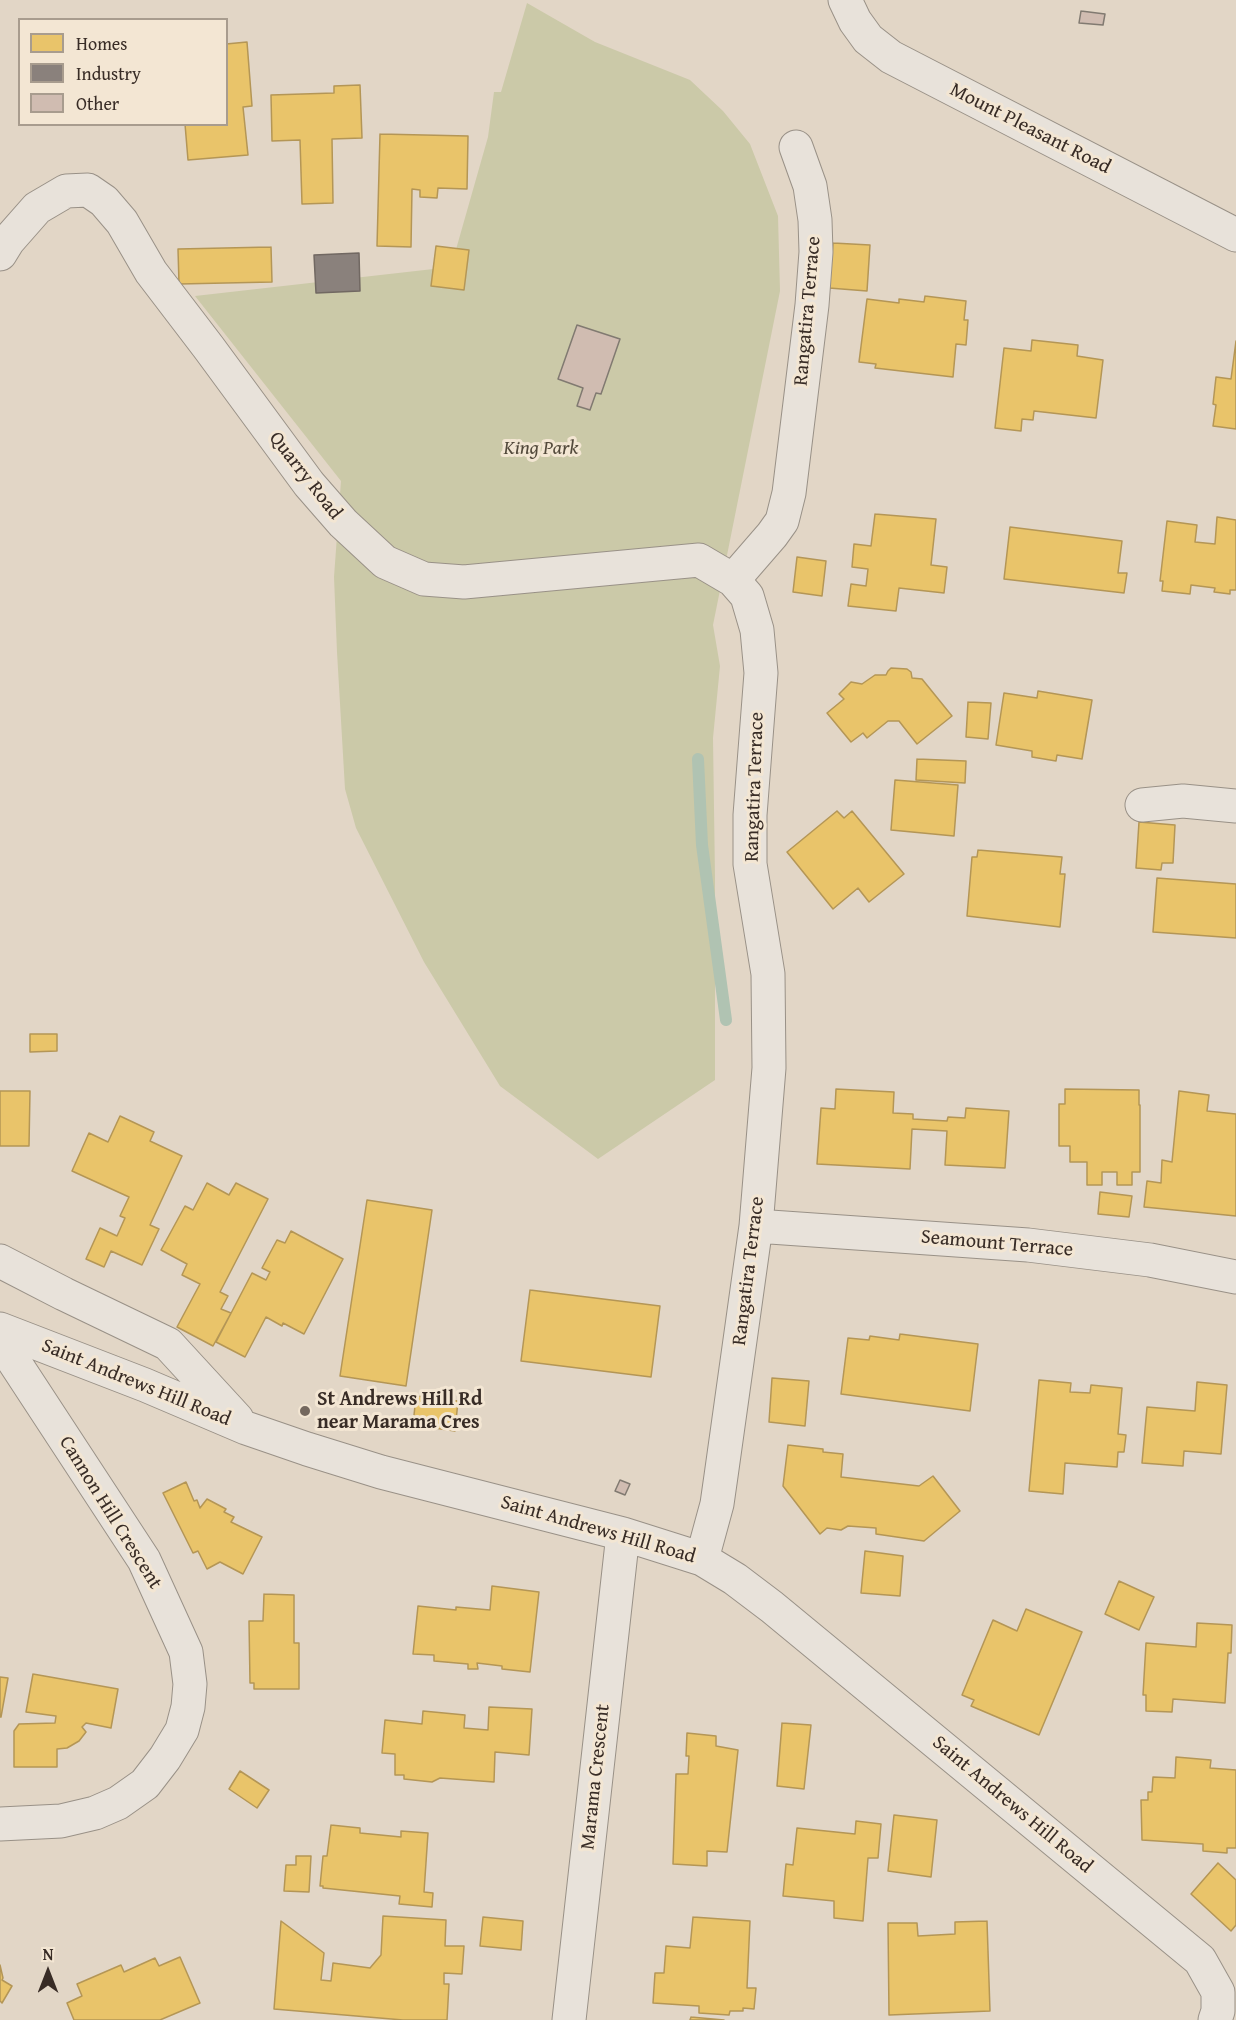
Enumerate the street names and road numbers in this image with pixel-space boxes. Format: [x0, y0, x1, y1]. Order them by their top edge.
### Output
street label: Mount Pleasant Road [946, 78, 1114, 180]
street label: Rangatira Terrace [790, 235, 826, 387]
street label: Quarry Road [263, 427, 347, 525]
street label: Rangatira Terrace [740, 712, 770, 862]
street label: Rangatira Terrace [728, 1195, 770, 1347]
street label: Seamount Terrace [920, 1225, 1074, 1263]
street label: Saint Andrews Hill Road [38, 1334, 234, 1432]
street label: Cannon Hill Crescent [53, 1432, 167, 1594]
street label: Saint Andrews Hill Road [498, 1491, 698, 1569]
street label: Marama Crescent [576, 1703, 616, 1851]
street label: Saint Andrews Hill Road [927, 1731, 1097, 1879]

